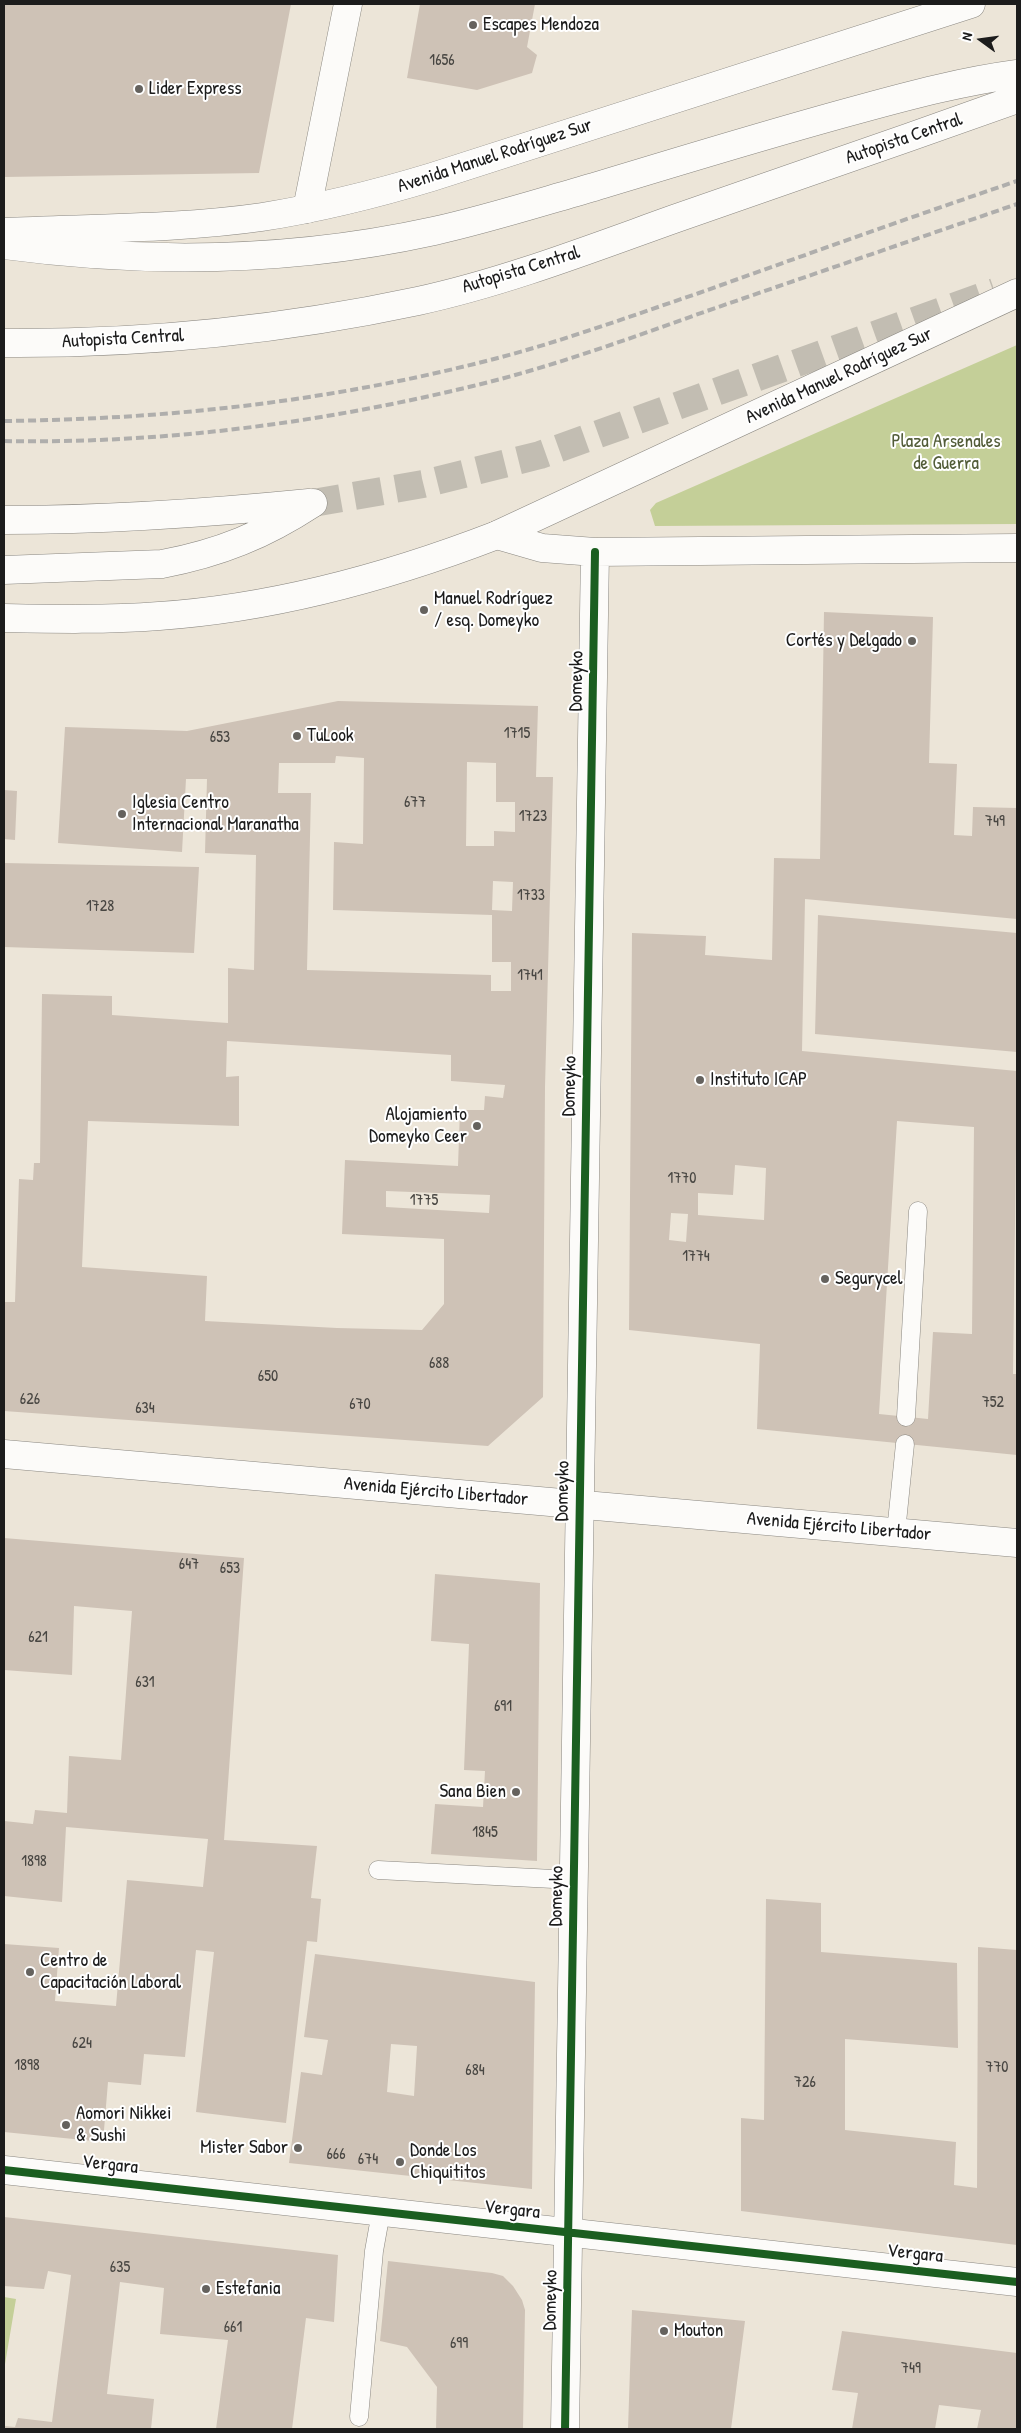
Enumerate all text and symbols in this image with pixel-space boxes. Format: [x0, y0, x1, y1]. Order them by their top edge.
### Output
place label: Escapes Mendoza [483, 14, 599, 36]
north arrow [956, 15, 1006, 65]
marker: Escapes Mendoza [467, 19, 479, 31]
text: N [956, 30, 976, 42]
house number: 1656 [429, 51, 455, 71]
place label: Lider Express [149, 78, 242, 100]
marker: Lider Express [133, 83, 145, 95]
street label: Autopista Central [843, 108, 965, 170]
street label: Avenida Manuel Rodríguez Sur [395, 114, 595, 198]
street label: Autopista Central [459, 241, 583, 299]
street label: Avenida Manuel Rodríguez Sur [742, 323, 936, 429]
street label: Autopista Central [61, 324, 185, 354]
park label: Plaza Arsenales de Guerra [891, 431, 1001, 475]
place label: Manuel Rodríguez / esq. Domeyko [434, 588, 553, 632]
marker: Manuel Rodríguez / esq. Domeyko [418, 604, 430, 616]
place label: Cortés y Delgado [786, 630, 902, 652]
marker: Cortés y Delgado [906, 635, 918, 647]
street label: Domeyko [565, 650, 589, 712]
house number: 1715 [504, 724, 530, 744]
place label: TuLook [307, 725, 354, 747]
house number: 653 [210, 728, 230, 748]
marker: TuLook [291, 730, 303, 742]
place label: Iglesia Centro Internacional Maranatha [132, 792, 299, 836]
house number: 677 [404, 793, 426, 813]
house number: 1723 [519, 807, 547, 827]
marker: Iglesia Centro Internacional Maranatha [116, 808, 128, 820]
house number: 749 [985, 812, 1005, 832]
house number: 1733 [517, 886, 545, 906]
house number: 1728 [86, 897, 114, 917]
house number: 1741 [517, 966, 543, 986]
street label: Domeyko [558, 1055, 582, 1117]
place label: Instituto ICAP [710, 1069, 807, 1091]
marker: Instituto ICAP [694, 1074, 706, 1086]
place label: Alojamiento Domeyko Ceer [369, 1104, 467, 1148]
marker: Alojamiento Domeyko Ceer [471, 1120, 483, 1132]
house number: 1770 [668, 1169, 696, 1189]
house number: 1775 [410, 1191, 438, 1211]
house number: 1774 [682, 1247, 710, 1267]
place label: Segurycel [835, 1268, 903, 1290]
marker: Segurycel [819, 1273, 831, 1285]
house number: 688 [429, 1354, 449, 1374]
house number: 650 [258, 1367, 278, 1387]
house number: 626 [20, 1390, 40, 1410]
house number: 752 [982, 1393, 1004, 1413]
house number: 670 [349, 1395, 371, 1415]
house number: 634 [135, 1399, 155, 1419]
street label: Domeyko [551, 1460, 575, 1522]
street label: Avenida Ejército Libertador [343, 1473, 529, 1511]
street label: Avenida Ejército Libertador [746, 1508, 932, 1546]
house number: 647 [179, 1555, 199, 1575]
house number: 653 [220, 1559, 240, 1579]
house number: 621 [28, 1628, 48, 1648]
house number: 631 [135, 1673, 155, 1693]
house number: 691 [494, 1697, 512, 1717]
place label: Sana Bien [439, 1781, 506, 1803]
marker: Sana Bien [510, 1786, 522, 1798]
house number: 1845 [472, 1823, 498, 1843]
house number: 1898 [21, 1852, 47, 1872]
street label: Domeyko [545, 1865, 569, 1927]
place label: Centro de Capacitación Laboral [40, 1950, 181, 1994]
marker: Centro de Capacitación Laboral [24, 1966, 36, 1978]
house number: 624 [72, 2034, 92, 2054]
house number: 1898 [14, 2056, 40, 2076]
house number: 770 [985, 2058, 1009, 2078]
house number: 684 [465, 2061, 485, 2081]
house number: 726 [794, 2073, 816, 2093]
place label: Aomori Nikkei & Sushi [76, 2103, 171, 2147]
marker: Aomori Nikkei & Sushi [60, 2119, 72, 2131]
place label: Mister Sabor [200, 2137, 288, 2159]
place label: Donde Los Chiquititos [410, 2140, 486, 2184]
marker: Mister Sabor [292, 2142, 304, 2154]
house number: 666 [326, 2145, 346, 2165]
house number: 674 [358, 2150, 378, 2170]
street label: Vergara [81, 2151, 139, 2179]
marker: Donde Los Chiquititos [394, 2156, 406, 2168]
street label: Vergara [483, 2196, 541, 2224]
street label: Vergara [886, 2240, 944, 2268]
house number: 635 [110, 2258, 130, 2278]
street label: Domeyko [539, 2269, 563, 2331]
place label: Estefania [216, 2278, 280, 2300]
marker: Estefania [200, 2283, 212, 2295]
house number: 661 [224, 2318, 242, 2338]
place label: Mouton [674, 2320, 723, 2342]
marker: Mouton [658, 2325, 670, 2337]
house number: 699 [450, 2334, 468, 2354]
house number: 749 [901, 2359, 921, 2379]

